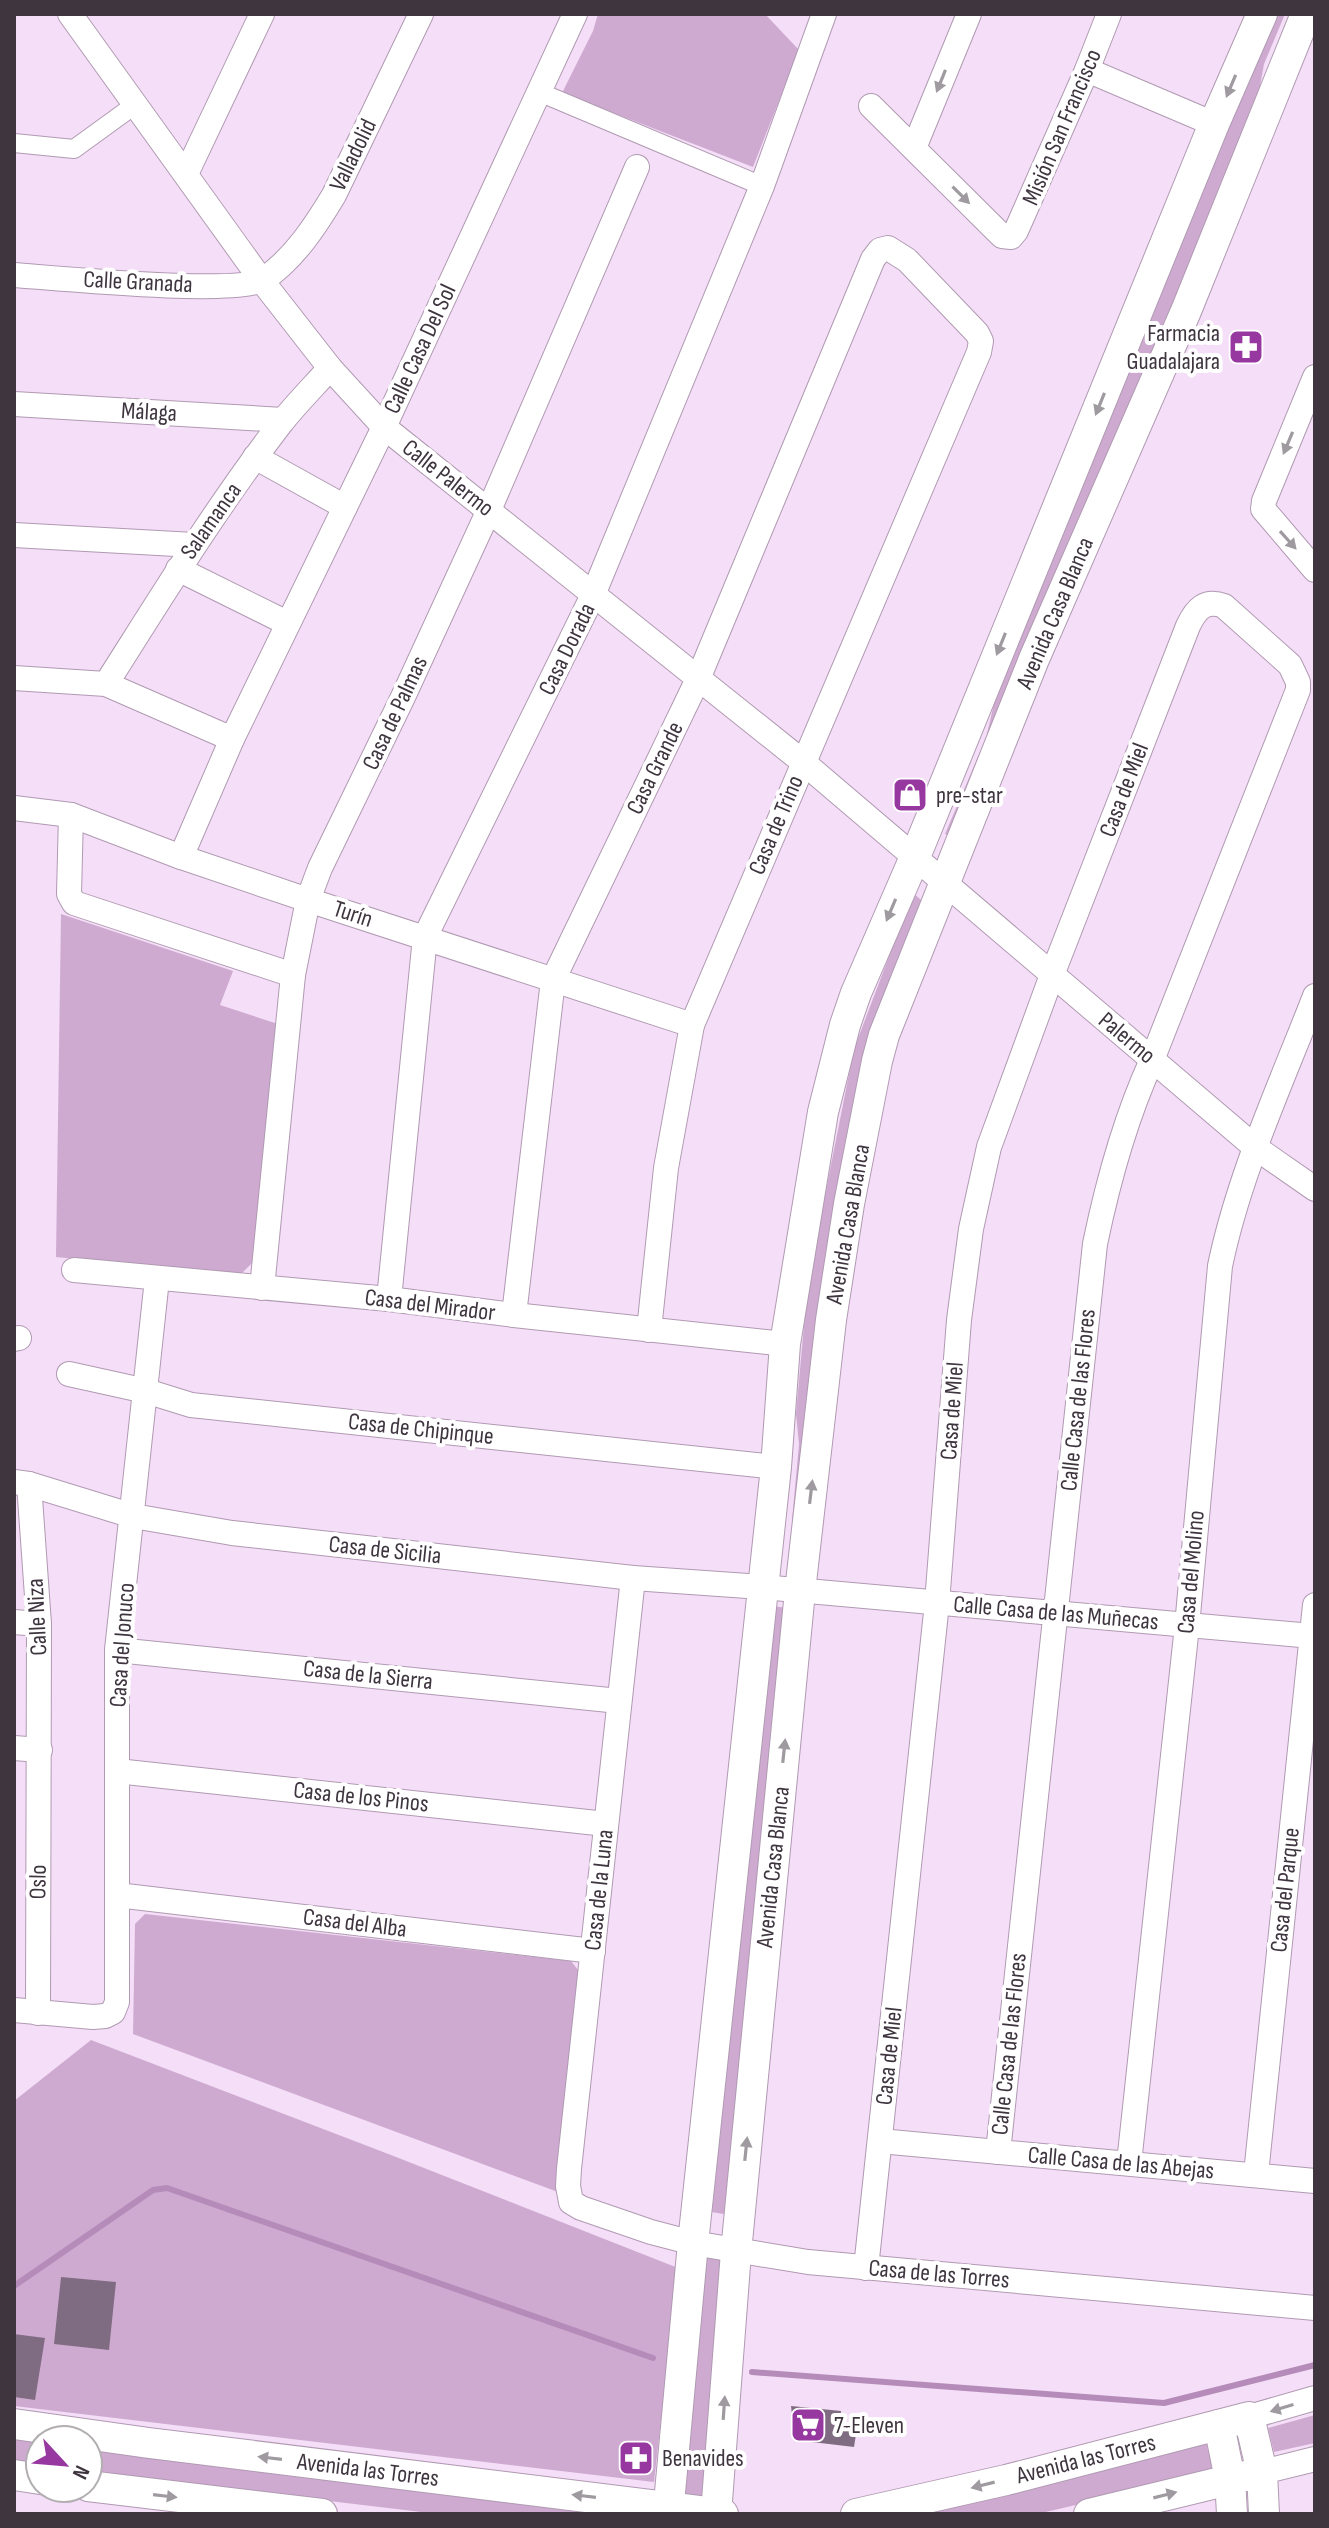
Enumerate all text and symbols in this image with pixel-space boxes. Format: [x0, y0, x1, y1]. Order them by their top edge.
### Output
street label: Misión San Francisco [1016, 45, 1108, 209]
one-way arrow [935, 69, 948, 93]
one-way arrow [1224, 74, 1237, 97]
street label: Valladolid [323, 114, 383, 196]
one-way arrow [951, 185, 970, 204]
street label: Calle Granada [83, 265, 193, 299]
street label: Calle Casa Del Sol [377, 280, 463, 418]
place label: Farmacia Guadalajara [1126, 319, 1220, 376]
pharmacy icon: Farmacia Guadalajara [1227, 328, 1265, 366]
one-way arrow [1093, 392, 1106, 416]
street label: Málaga [120, 396, 178, 428]
one-way arrow [1281, 431, 1294, 455]
street label: Calle Palermo [396, 433, 500, 523]
street label: Salamanca [174, 477, 248, 565]
one-way arrow [1279, 530, 1297, 550]
street label: Avenida Casa Blanca [1010, 533, 1100, 694]
street label: Casa Dorada [532, 598, 602, 700]
one-way arrow [995, 632, 1008, 656]
street label: Casa de Palmas [356, 651, 434, 775]
street label: Casa Grande [620, 717, 690, 819]
street label: Casa de Miel [1093, 739, 1155, 841]
street label: Casa de Trino [742, 771, 810, 879]
shop icon: pre-star [891, 776, 929, 814]
place label: pre-star [936, 781, 1003, 810]
street label: Turín [330, 894, 376, 934]
one-way arrow [884, 898, 897, 922]
street label: Palermo [1093, 1006, 1161, 1070]
street label: Avenida Casa Blanca [820, 1142, 876, 1307]
street label: Casa del Mirador [363, 1283, 497, 1327]
street label: Calle Casa de las Flores [1054, 1308, 1102, 1492]
street label: Casa de Miel [934, 1361, 970, 1461]
street label: Casa de Chipinque [347, 1407, 495, 1451]
one-way arrow [805, 1480, 818, 1505]
street label: Casa del Molino [1171, 1509, 1211, 1635]
street label: Casa de Sicilia [327, 1530, 443, 1570]
street label: Calle Niza [20, 1578, 54, 1656]
street label: Casa del Jonuco [103, 1582, 141, 1708]
street label: Calle Casa de las Muñecas [952, 1590, 1160, 1636]
street label: Casa de la Sierra [302, 1654, 434, 1696]
one-way arrow [778, 1738, 791, 1763]
street label: Casa de los Pinos [292, 1775, 430, 1819]
street label: Avenida Casa Blanca [750, 1785, 796, 1950]
street label: Casa del Parque [1264, 1826, 1306, 1954]
street label: Casa de la Luna [578, 1828, 620, 1952]
street label: Oslo [23, 1864, 53, 1900]
street label: Casa del Alba [302, 1902, 408, 1944]
street label: Calle Casa de las Flores [985, 1952, 1033, 2136]
street label: Casa de Miel [869, 2006, 909, 2106]
one-way arrow [740, 2136, 753, 2161]
street label: Calle Casa de las Abejas [1027, 2140, 1215, 2186]
street label: Casa de las Torres [867, 2253, 1011, 2295]
one-way arrow [718, 2395, 731, 2420]
one-way arrow [1270, 2402, 1294, 2415]
supermarket icon: 7-Eleven [789, 2406, 827, 2444]
place label: 7-Eleven [834, 2411, 904, 2440]
north arrow [24, 2424, 104, 2504]
street label: Avenida las Torres [1012, 2428, 1159, 2491]
pharmacy icon: Benavides [617, 2439, 655, 2477]
place label: Benavides [662, 2444, 744, 2473]
street label: Avenida las Torres [295, 2447, 440, 2493]
one-way arrow [257, 2451, 282, 2464]
text: N [66, 2461, 95, 2483]
one-way arrow [971, 2480, 996, 2492]
one-way arrow [1152, 2488, 1177, 2501]
one-way arrow [571, 2489, 596, 2502]
one-way arrow [153, 2490, 178, 2503]

